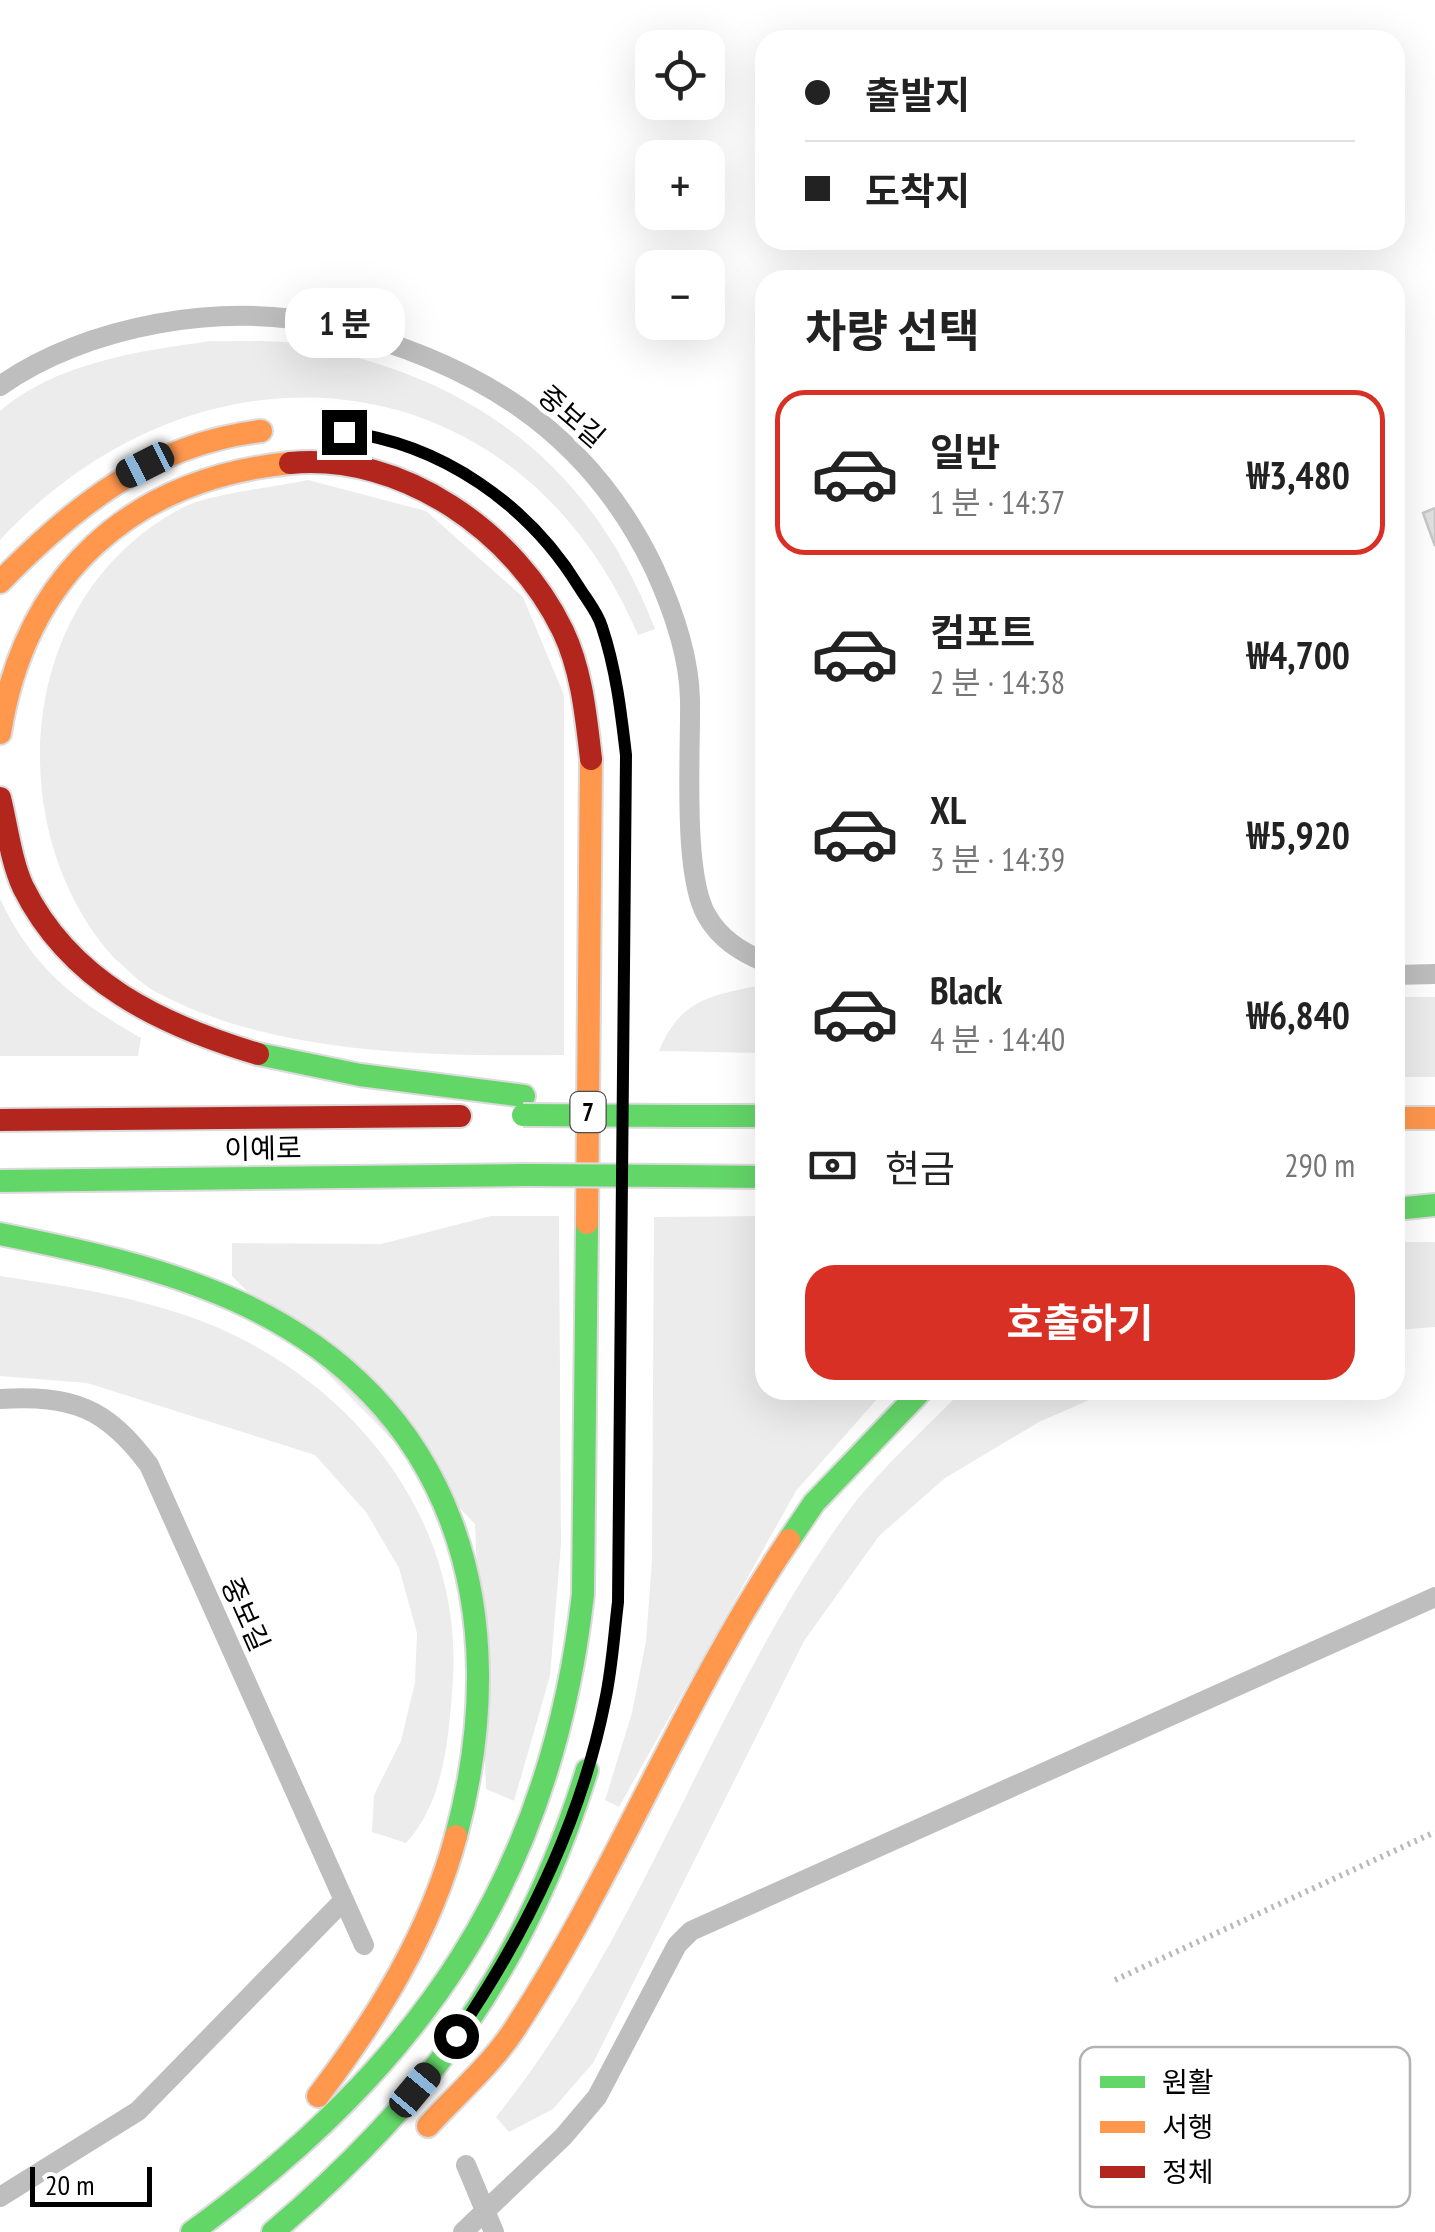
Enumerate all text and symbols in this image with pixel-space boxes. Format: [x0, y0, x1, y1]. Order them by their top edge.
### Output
map controls [635, 30, 725, 340]
button: locate [635, 30, 725, 120]
text: 출발지 [865, 70, 970, 119]
button: + [635, 140, 725, 230]
text: 도착지 [865, 166, 970, 215]
button: − [635, 250, 725, 340]
callout: 1 분 [284, 287, 404, 357]
text: 차량 선택 [805, 301, 980, 359]
text: 1 분 [319, 302, 371, 344]
street label: 중보길 [531, 377, 613, 455]
route end [322, 410, 367, 455]
text: 일반 [930, 427, 1000, 476]
icon: car [810, 428, 900, 518]
car [111, 438, 179, 492]
text: ₩3,480 [1247, 450, 1350, 499]
text: 1 분 · 14:37 [930, 481, 1065, 523]
text: 컴포트 [930, 607, 1035, 656]
icon: car [810, 608, 900, 698]
text: ₩4,700 [1247, 630, 1350, 679]
text: 2 분 · 14:38 [930, 661, 1065, 703]
text: XL [930, 785, 966, 834]
icon: car [810, 788, 900, 878]
text: ₩5,920 [1247, 810, 1350, 859]
text: 3 분 · 14:39 [930, 838, 1065, 880]
text: Black [930, 965, 1003, 1014]
icon: car [810, 968, 900, 1058]
text: ₩6,840 [1247, 990, 1350, 1039]
text: 4 분 · 14:40 [930, 1018, 1065, 1060]
road number: 7 [570, 1092, 606, 1132]
street label: 이예로 [224, 1129, 302, 1167]
icon: cash [805, 1138, 860, 1193]
text: 현금 [885, 1143, 955, 1192]
text: 290 m [1284, 1144, 1355, 1186]
button: 호출하기 [805, 1265, 1355, 1380]
street label: 중보길 [213, 1571, 279, 1657]
route start [434, 2014, 479, 2059]
legend [1080, 2047, 1410, 2207]
car [384, 2057, 446, 2123]
text: 원활 [1162, 2063, 1214, 2100]
text: 서행 [1162, 2108, 1214, 2145]
text: 정체 [1162, 2153, 1214, 2190]
scale bar [30, 2162, 152, 2206]
text: 20 m [45, 2166, 94, 2203]

